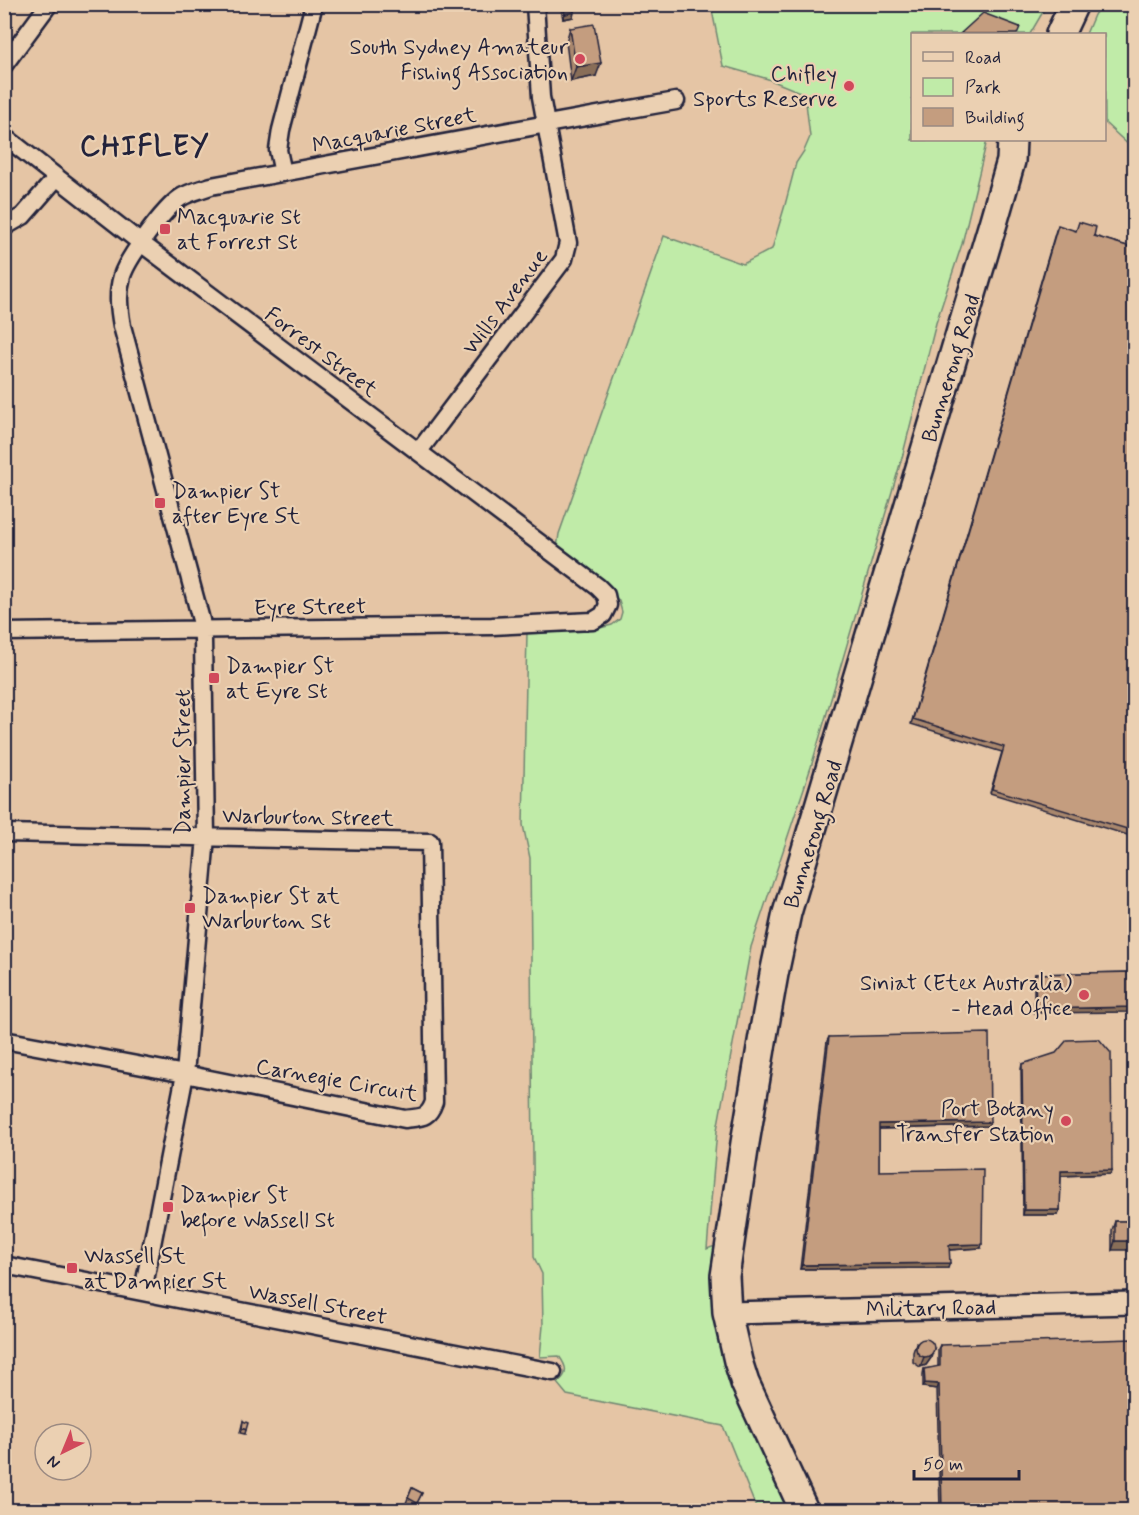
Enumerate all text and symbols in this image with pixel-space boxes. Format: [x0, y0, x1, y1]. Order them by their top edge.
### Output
legend [911, 33, 1106, 141]
place label: South Sydney Amateur Fishing Association [350, 34, 569, 90]
text: Road [965, 46, 1001, 70]
marker: South Sydney Amateur Fishing Association [573, 52, 587, 66]
place label: Chifley Sports Reserve [693, 61, 837, 114]
text: Park [965, 76, 1001, 100]
marker: Chifley Sports Reserve [842, 79, 856, 93]
street label: Macquarie Street [310, 101, 479, 161]
text: Building [965, 106, 1025, 132]
district label: CHIFLEY [80, 129, 210, 166]
place label: Macquarie St at Forrest St [177, 204, 301, 257]
marker: Macquarie St at Forrest St [158, 222, 172, 236]
street label: Wills Avenue [457, 244, 555, 361]
street label: Bunnerong Road [916, 291, 991, 447]
street label: Forrest Street [259, 301, 383, 404]
place label: Dampier St after Eyre St [172, 478, 300, 531]
marker: Dampier St after Eyre St [153, 496, 167, 510]
street label: Eyre Street [254, 593, 366, 623]
place label: Dampier St at Eyre St [226, 653, 334, 706]
marker: Dampier St at Eyre St [207, 671, 221, 685]
street label: Dampier Street [170, 689, 198, 835]
street label: Bunnerong Road [778, 757, 853, 913]
street label: Warburton Street [222, 803, 394, 833]
place label: Dampier St at Warburton St [202, 883, 340, 936]
marker: Dampier St at Warburton St [183, 901, 197, 915]
place label: Siniat (Etex Australia) - Head Office [860, 970, 1072, 1023]
marker: Siniat (Etex Australia) - Head Office [1077, 988, 1091, 1002]
street label: Carnegie Circuit [253, 1053, 420, 1110]
place label: Port Botany Transfer Station [896, 1096, 1054, 1149]
marker: Port Botany Transfer Station [1059, 1114, 1073, 1128]
place label: Dampier St before Wassell St [180, 1182, 335, 1237]
marker: Dampier St before Wassell St [161, 1200, 175, 1214]
place label: Wassell St at Dampier St [84, 1243, 227, 1296]
marker: Wassell St at Dampier St [65, 1261, 79, 1275]
street label: Wassell Street [246, 1278, 389, 1332]
street label: Military Road [866, 1294, 996, 1324]
north arrow [33, 1422, 93, 1482]
scale bar [914, 1443, 1019, 1481]
text: N [43, 1451, 65, 1473]
text: 50 m [923, 1453, 963, 1477]

